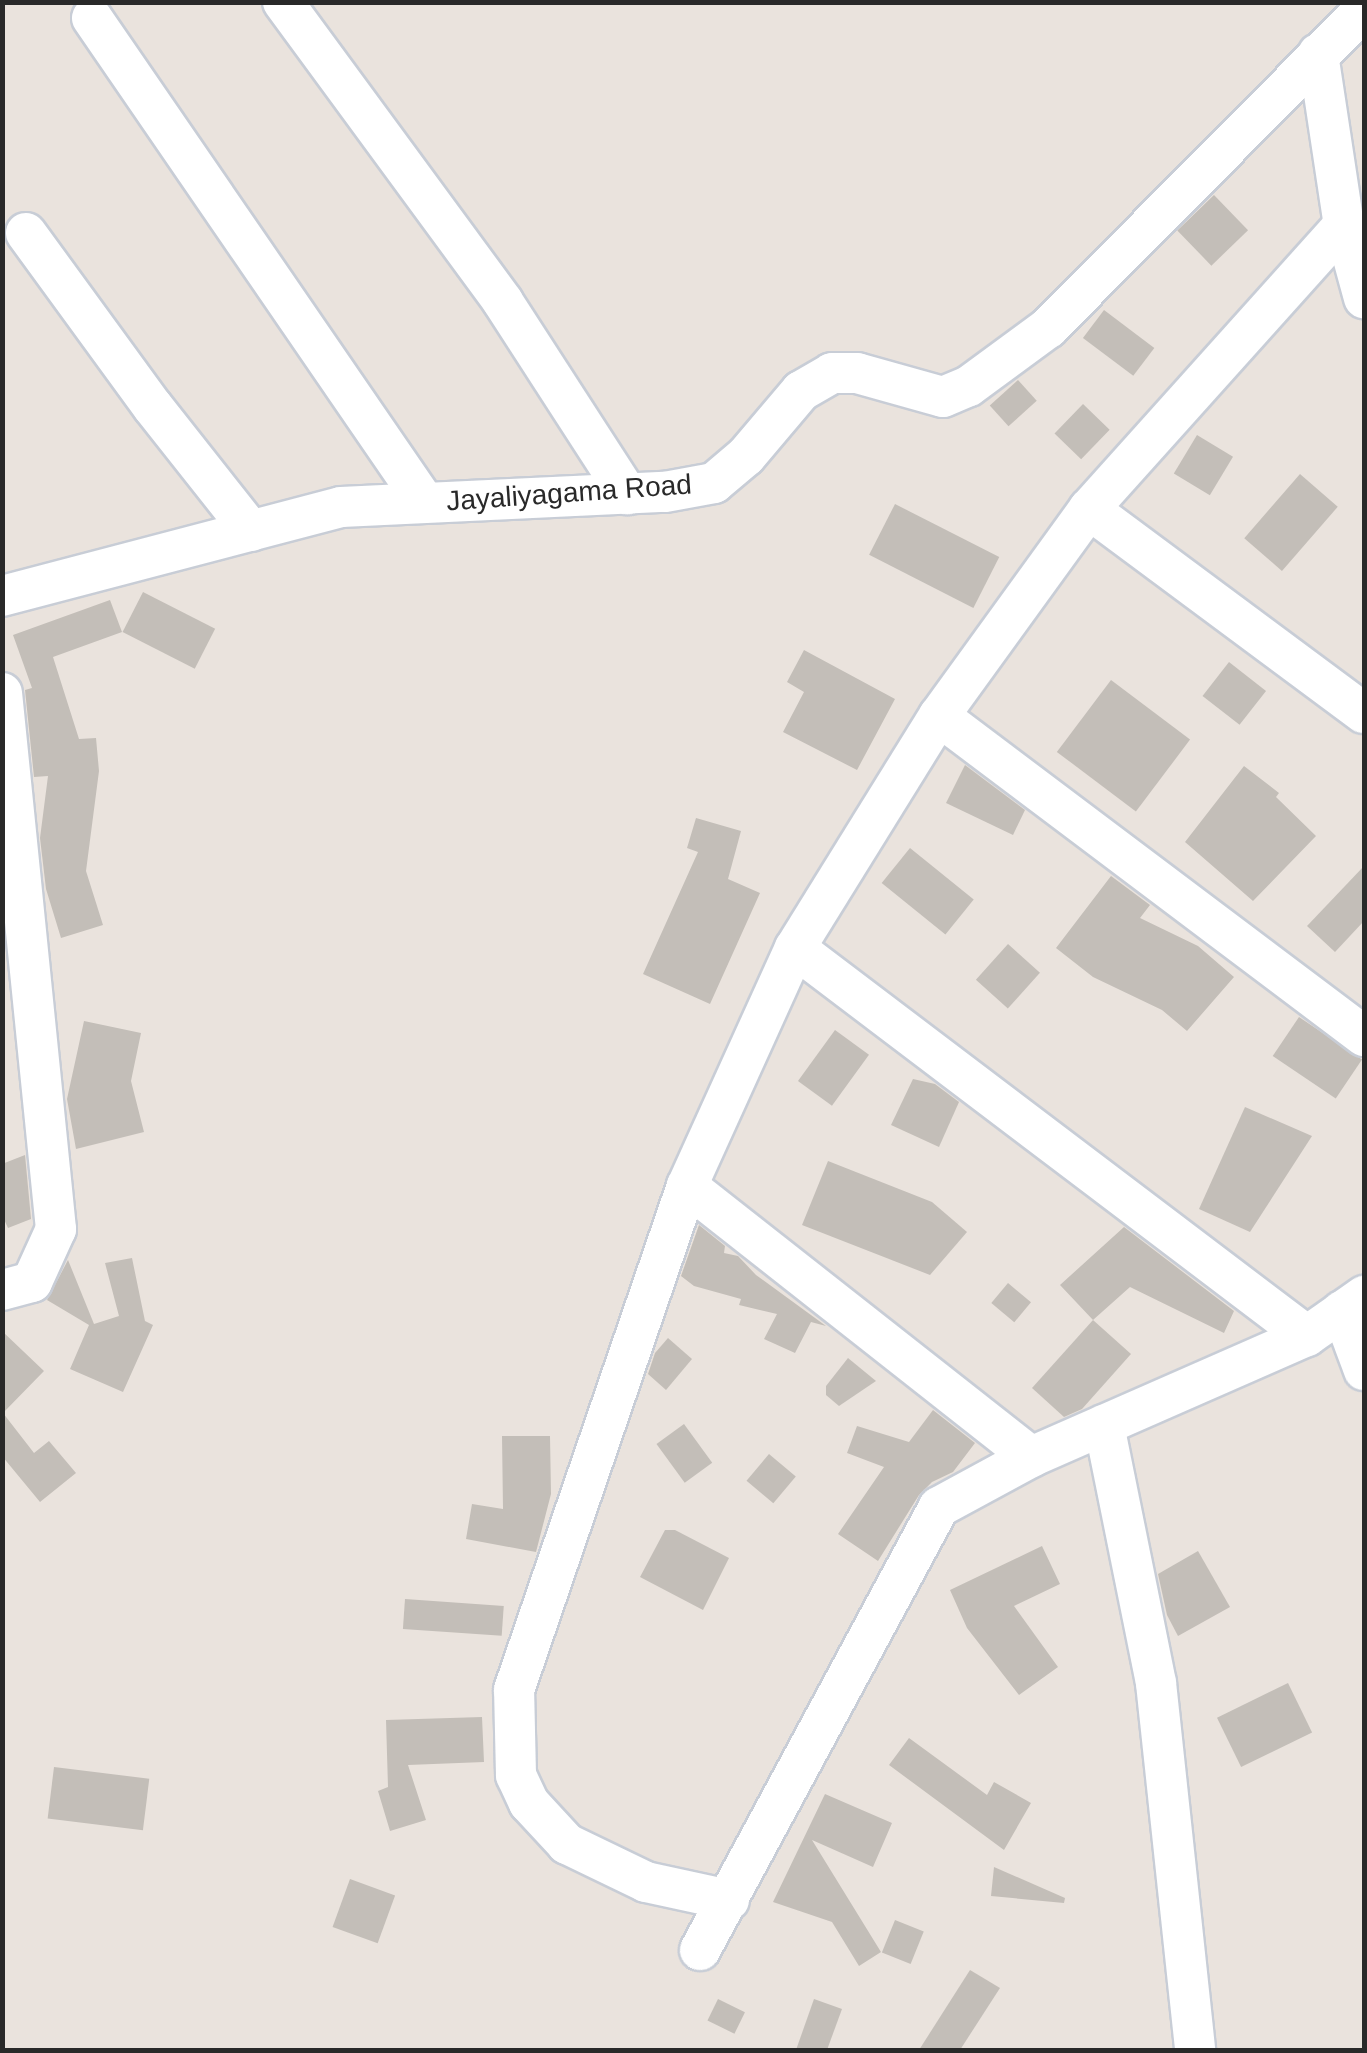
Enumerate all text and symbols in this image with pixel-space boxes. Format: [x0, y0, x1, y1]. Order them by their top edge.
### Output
street label: Jayaliyagama Road [445, 468, 693, 518]

